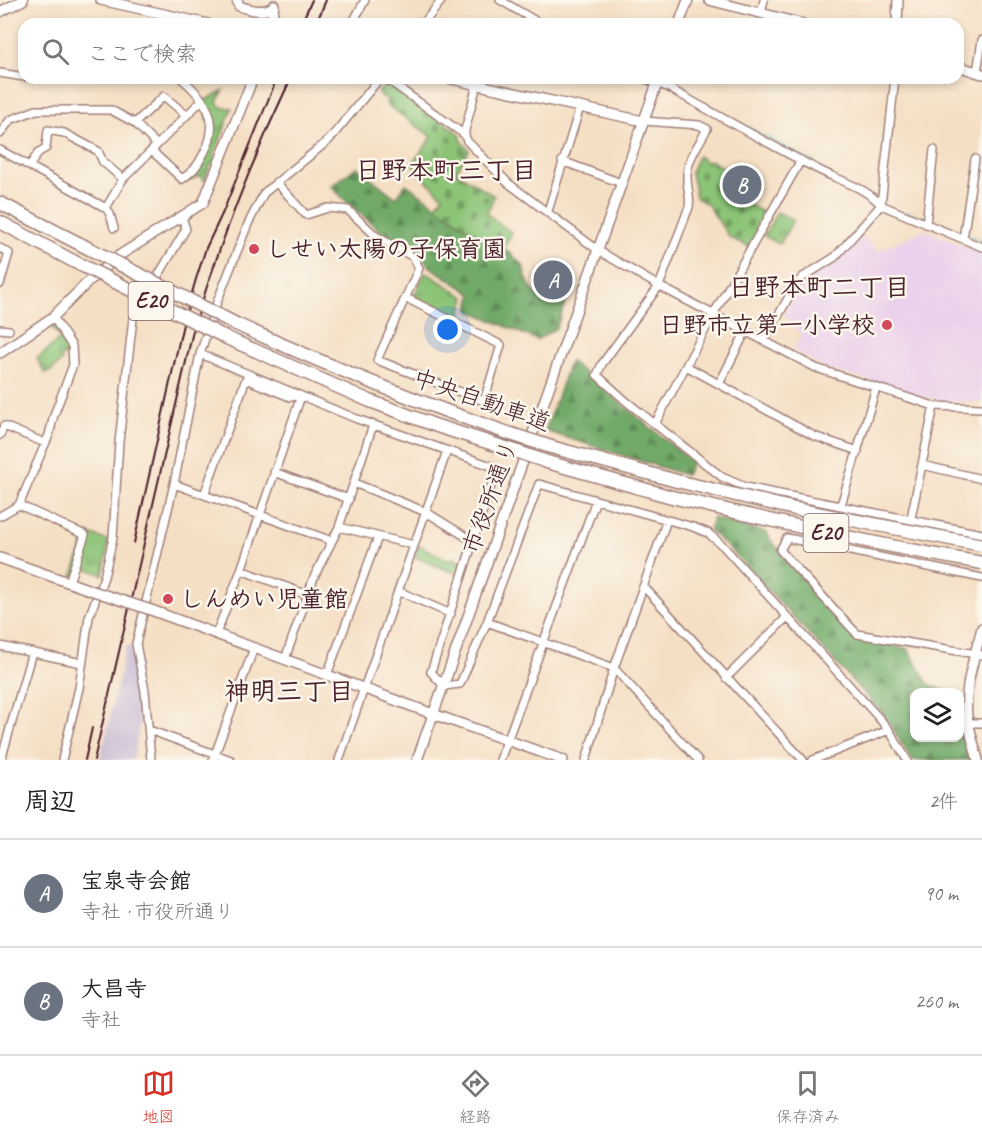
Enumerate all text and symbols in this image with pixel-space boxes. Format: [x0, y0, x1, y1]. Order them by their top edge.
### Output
search box [18, 18, 964, 84]
icon: search [39, 35, 72, 68]
text: ここで検索 [87, 40, 197, 68]
district label: 日野本町三丁目 [355, 154, 537, 187]
pin: B [722, 162, 762, 207]
place label: しせい太陽の子保育園 [266, 234, 506, 264]
marker: しせい太陽の子保育園 [247, 242, 261, 256]
pin: A [534, 258, 572, 302]
district label: 日野本町二丁目 [728, 271, 910, 304]
road number: E20 [128, 282, 174, 320]
place label: 日野市立第一小学校 [659, 310, 875, 340]
your location [433, 315, 462, 344]
marker: 日野市立第一小学校 [880, 318, 894, 332]
street label: 中央自動車道 [409, 362, 555, 438]
street label: 市役所通り [455, 435, 525, 559]
road number: E20 [804, 514, 848, 552]
place label: しんめい児童館 [180, 584, 348, 614]
marker: しんめい児童館 [161, 592, 175, 606]
district label: 神明三丁目 [224, 675, 354, 708]
map controls [910, 688, 964, 742]
button: layers [910, 688, 964, 742]
text: 周辺 [24, 785, 76, 818]
text: 2件 [929, 789, 958, 814]
text: 宝泉寺会館 [81, 867, 191, 895]
text: A [38, 881, 49, 906]
text: 90 m [924, 881, 958, 906]
text: 寺社 · 市役所通り [81, 899, 234, 924]
text: 大昌寺 [81, 975, 147, 1003]
text: B [38, 989, 49, 1014]
text: 260 m [915, 989, 958, 1014]
text: 寺社 [81, 1007, 121, 1032]
tab: 地図 [142, 1067, 175, 1127]
tab: 経路 [459, 1067, 492, 1127]
tab: 保存済み [776, 1067, 840, 1127]

